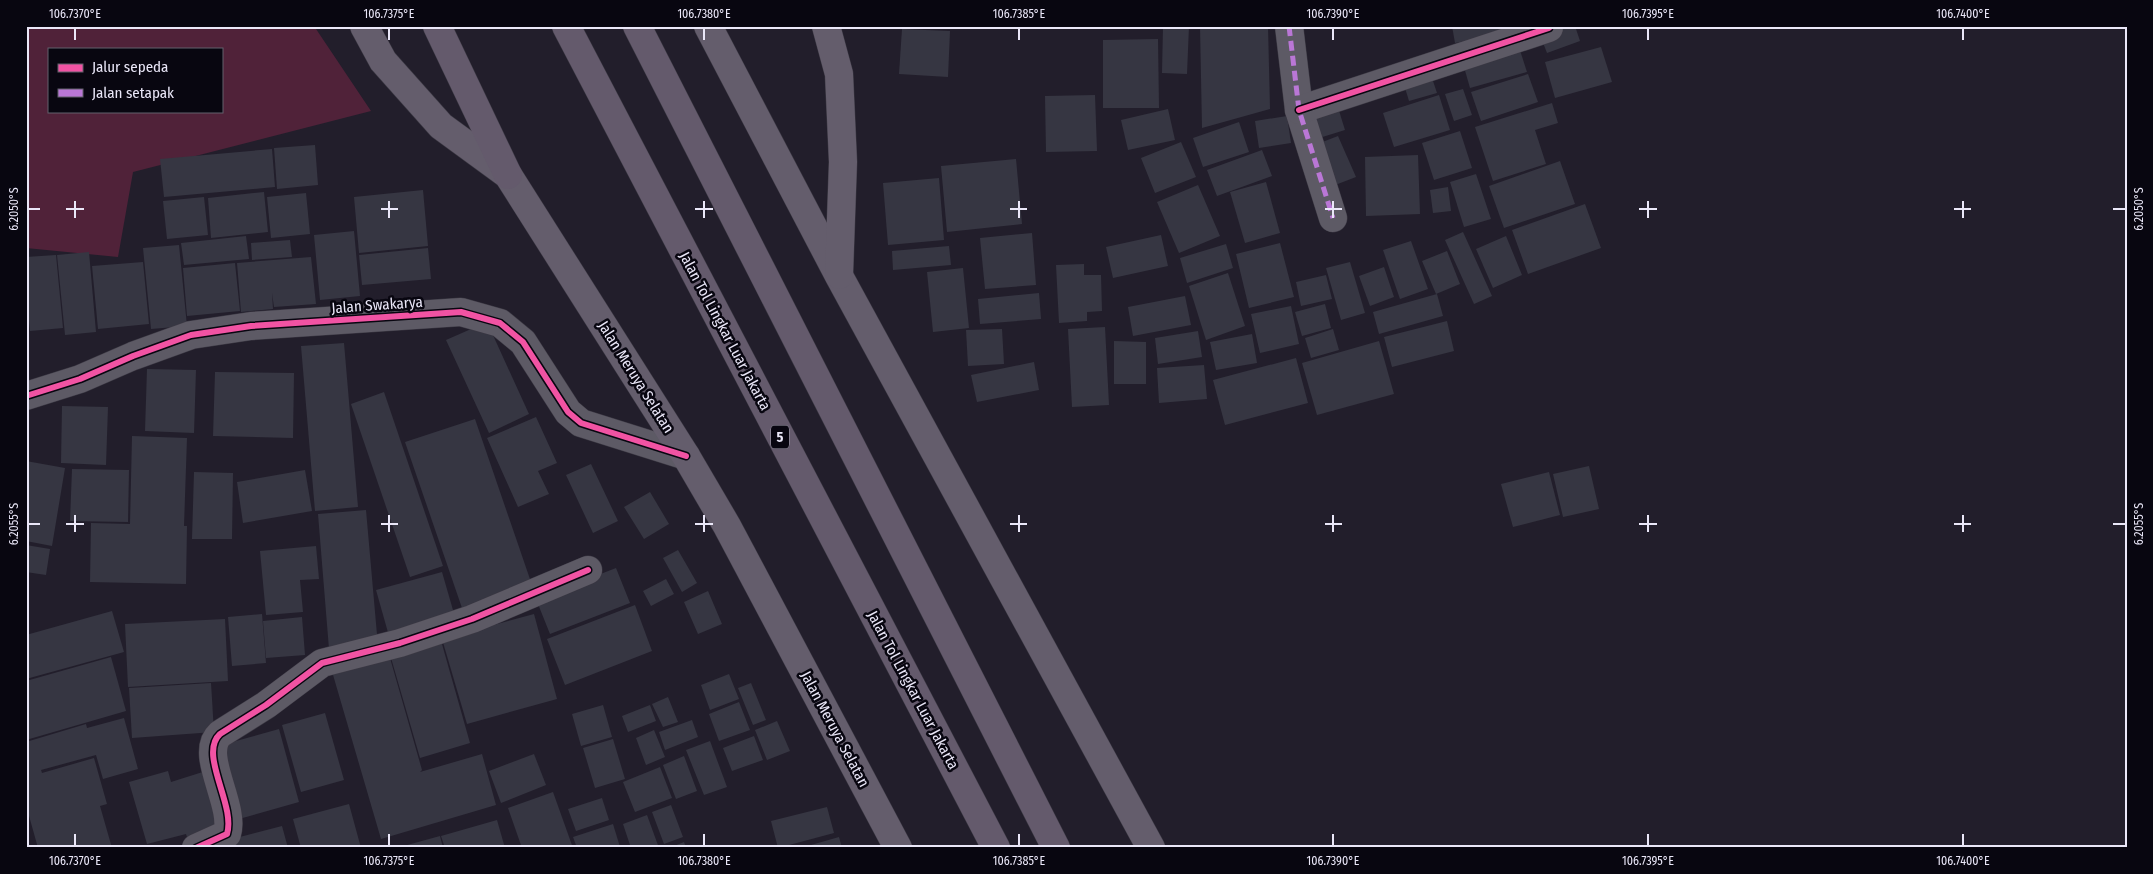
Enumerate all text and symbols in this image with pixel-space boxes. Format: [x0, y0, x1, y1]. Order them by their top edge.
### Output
text: 106.7370°E [49, 7, 101, 21]
text: 106.7375°E [364, 7, 415, 21]
text: 106.7380°E [677, 7, 731, 21]
text: 106.7385°E [993, 7, 1045, 21]
text: 106.7390°E [1307, 7, 1360, 21]
text: 106.7395°E [1622, 7, 1674, 21]
text: 106.7400°E [1936, 7, 1990, 21]
legend [48, 48, 222, 112]
text: Jalur sepeda [92, 58, 168, 76]
text: Jalan setapak [92, 84, 174, 102]
text: 6.2050°S [7, 187, 21, 231]
text: 6.2050°S [2132, 187, 2146, 231]
street label: Jalan Tol Lingkar Luar Jakarta [675, 249, 775, 413]
street label: Jalan Swakarya [331, 293, 423, 317]
street label: Jalan Meruya Selatan [594, 318, 678, 436]
road number: 5 [771, 426, 789, 448]
text: 6.2055°S [7, 503, 21, 545]
text: 6.2055°S [2132, 503, 2146, 545]
street label: Jalan Tol Lingkar Luar Jakarta [863, 608, 963, 772]
street label: Jalan Meruya Selatan [797, 668, 873, 790]
text: 106.7370°E [49, 854, 101, 868]
text: 106.7375°E [364, 854, 415, 868]
text: 106.7380°E [677, 854, 731, 868]
text: 106.7385°E [993, 854, 1045, 868]
text: 106.7390°E [1307, 854, 1360, 868]
text: 106.7395°E [1622, 854, 1674, 868]
text: 106.7400°E [1936, 854, 1990, 868]

